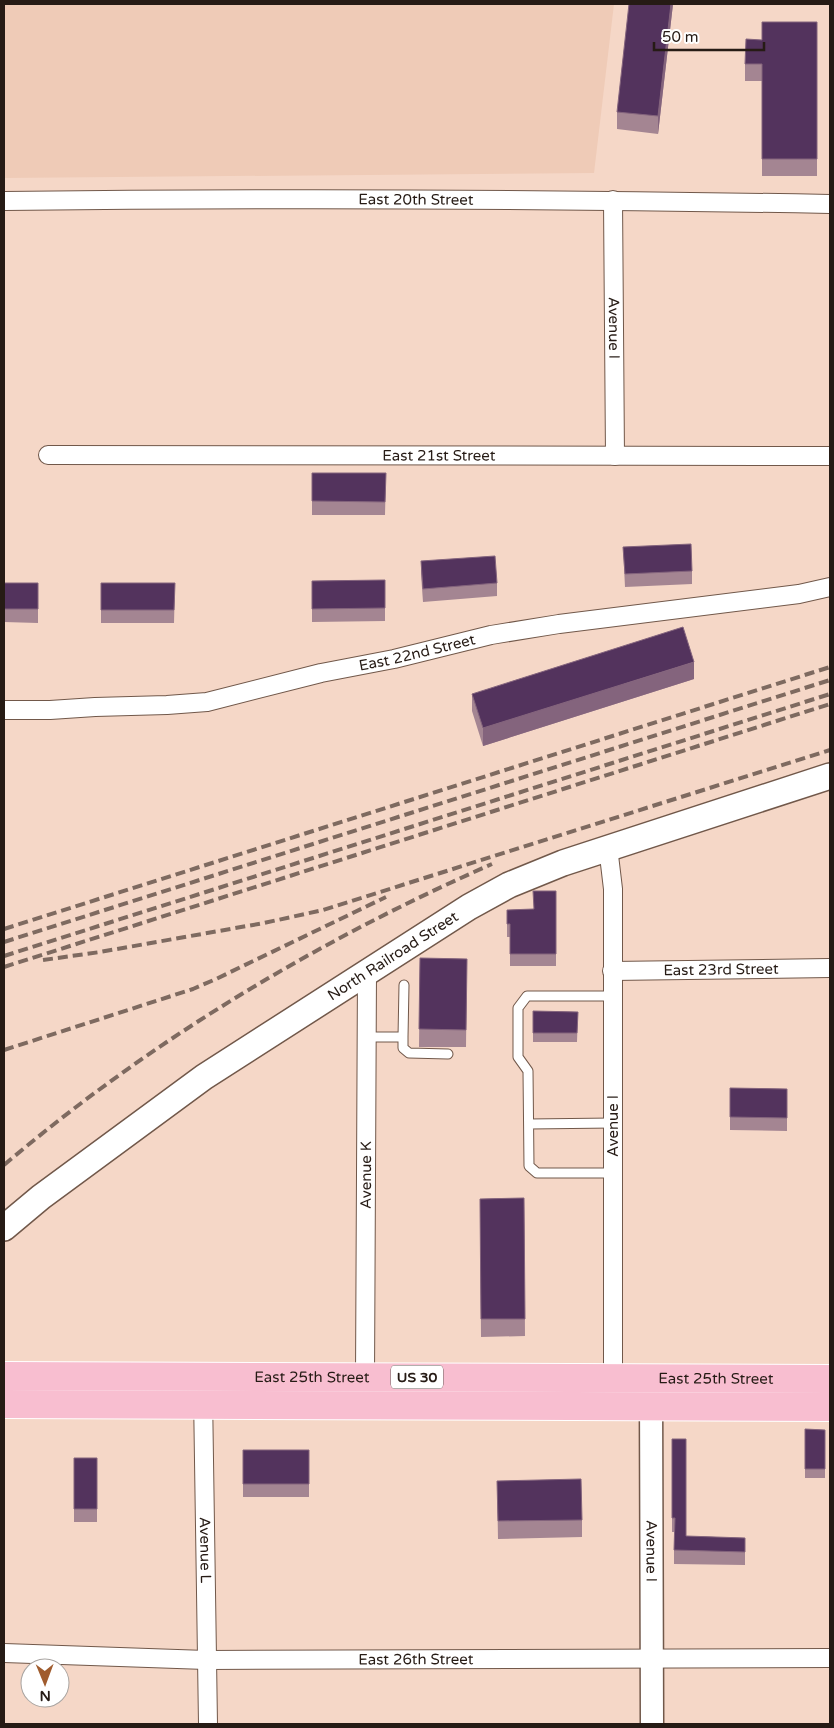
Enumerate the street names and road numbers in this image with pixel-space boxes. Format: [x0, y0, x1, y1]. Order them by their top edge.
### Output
street label: East 20th Street [358, 190, 474, 209]
street label: Avenue I [605, 297, 623, 359]
street label: East 21st Street [382, 446, 496, 465]
street label: East 22nd Street [357, 630, 477, 675]
street label: North Railroad Street [324, 907, 462, 1004]
street label: East 23rd Street [663, 960, 779, 979]
street label: Avenue I [604, 1095, 622, 1157]
street label: Avenue K [357, 1141, 375, 1209]
road number: US 30 [391, 1365, 443, 1388]
street label: East 25th Street [254, 1368, 370, 1386]
street label: East 25th Street [658, 1369, 774, 1388]
street label: Avenue L [196, 1517, 215, 1584]
street label: Avenue I [642, 1520, 661, 1582]
street label: East 26th Street [358, 1650, 474, 1669]

